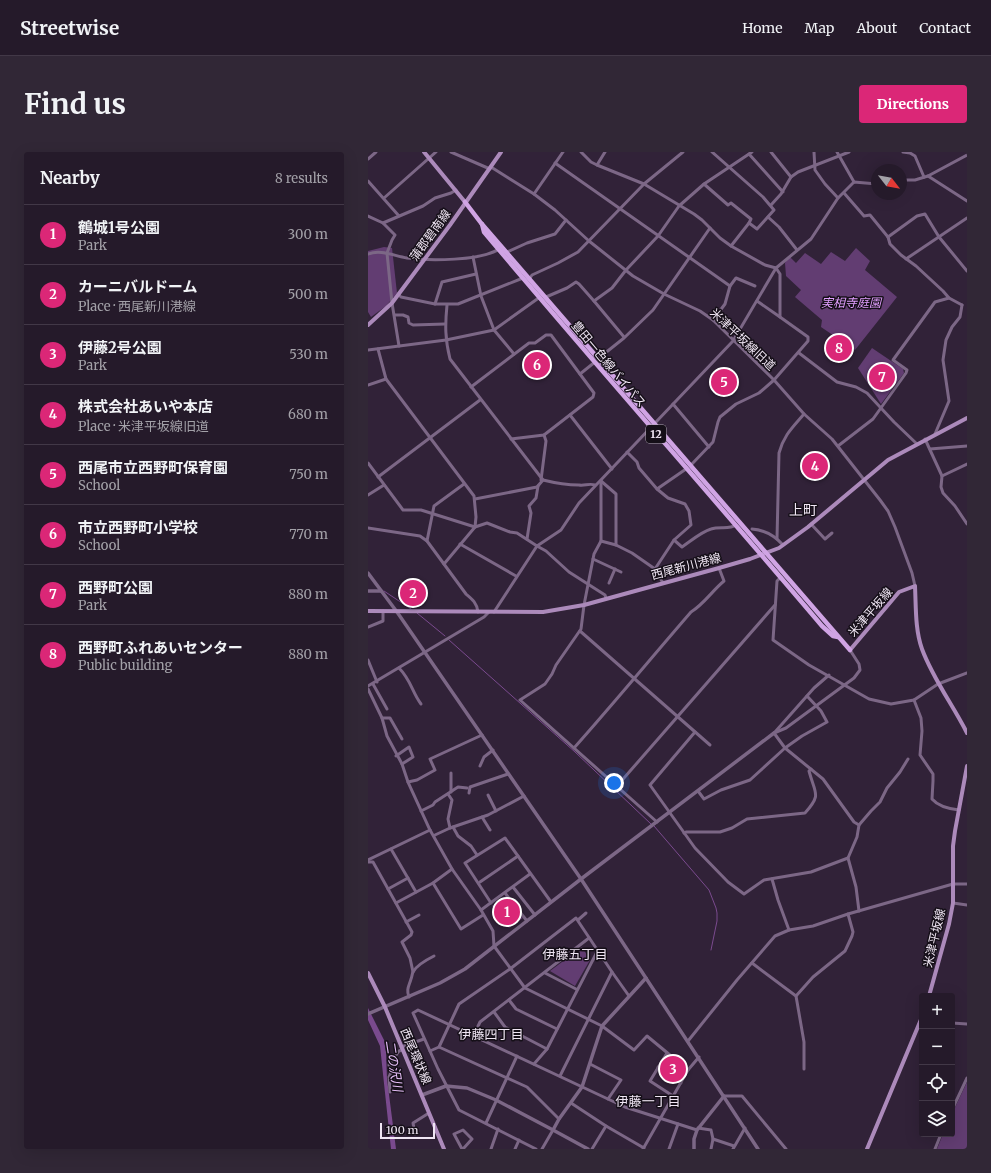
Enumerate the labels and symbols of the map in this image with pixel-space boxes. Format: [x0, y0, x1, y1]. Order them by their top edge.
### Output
north arrow [871, 164, 907, 200]
street label: 蒲郡碧南線 [406, 206, 454, 264]
park label: 実相寺庭園 [821, 295, 883, 310]
street label: 米津平坂線旧道 [707, 305, 779, 373]
street label: 豊田一色線バイパス [569, 318, 649, 410]
pin: 8 [826, 333, 852, 363]
pin: 6 [524, 350, 550, 380]
pin: 7 [869, 362, 895, 392]
pin: 5 [711, 367, 737, 397]
road number: 12 [646, 425, 666, 443]
pin: 4 [802, 451, 828, 481]
district label: 上町 [789, 501, 817, 519]
street label: 西尾新川港線 [649, 549, 723, 583]
pin: 2 [400, 578, 426, 608]
street label: 米津平坂線 [845, 584, 895, 640]
your location [604, 773, 624, 793]
pin: 1 [494, 897, 520, 927]
street label: 米津平坂線 [920, 907, 948, 969]
district label: 伊藤五丁目 [542, 946, 608, 963]
street label: 西尾環状線 [397, 1025, 435, 1087]
district label: 伊藤四丁目 [458, 1026, 524, 1043]
water label: 二の沢川 [382, 1039, 407, 1095]
pin: 3 [660, 1054, 686, 1084]
district label: 伊藤一丁目 [615, 1093, 681, 1110]
scale bar [380, 1121, 435, 1140]

